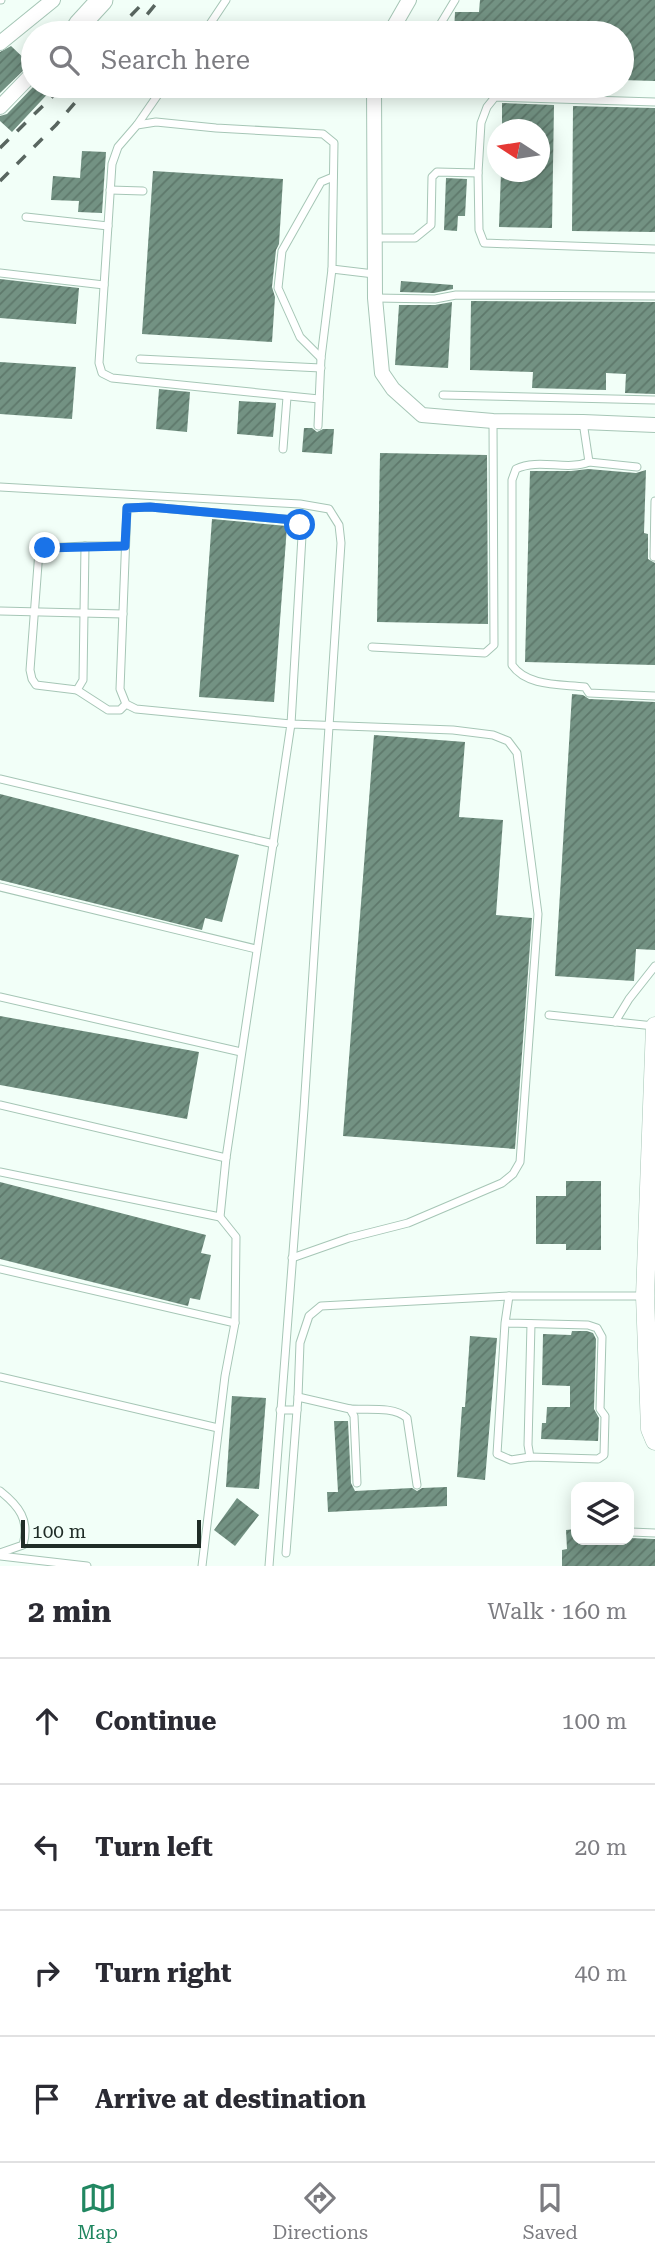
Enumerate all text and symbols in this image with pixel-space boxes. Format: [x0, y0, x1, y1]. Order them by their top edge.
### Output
search box [21, 21, 634, 98]
icon: search [45, 41, 83, 79]
text: Search here [101, 45, 250, 75]
north arrow [487, 119, 550, 182]
route start [284, 509, 315, 540]
route end [29, 532, 60, 563]
map controls [571, 1482, 634, 1545]
button: layers [571, 1482, 634, 1545]
scale bar [21, 1517, 201, 1549]
text: 100 m [32, 1520, 86, 1543]
text: 2 min [28, 1594, 111, 1629]
text: Walk · 160 m [488, 1598, 627, 1625]
icon: ahead [28, 1702, 66, 1740]
text: Continue [95, 1706, 217, 1736]
text: 100 m [562, 1708, 627, 1735]
icon: left [28, 1828, 66, 1866]
text: Turn left [95, 1832, 213, 1862]
text: 20 m [574, 1834, 627, 1861]
icon: right [28, 1954, 66, 1992]
text: Turn right [95, 1958, 231, 1988]
text: 40 m [574, 1960, 627, 1987]
icon: arrive [28, 2080, 66, 2118]
text: Arrive at destination [95, 2084, 366, 2114]
tab: Map [77, 2179, 118, 2244]
tab: Directions [272, 2179, 368, 2244]
tab: Saved [523, 2179, 578, 2244]

